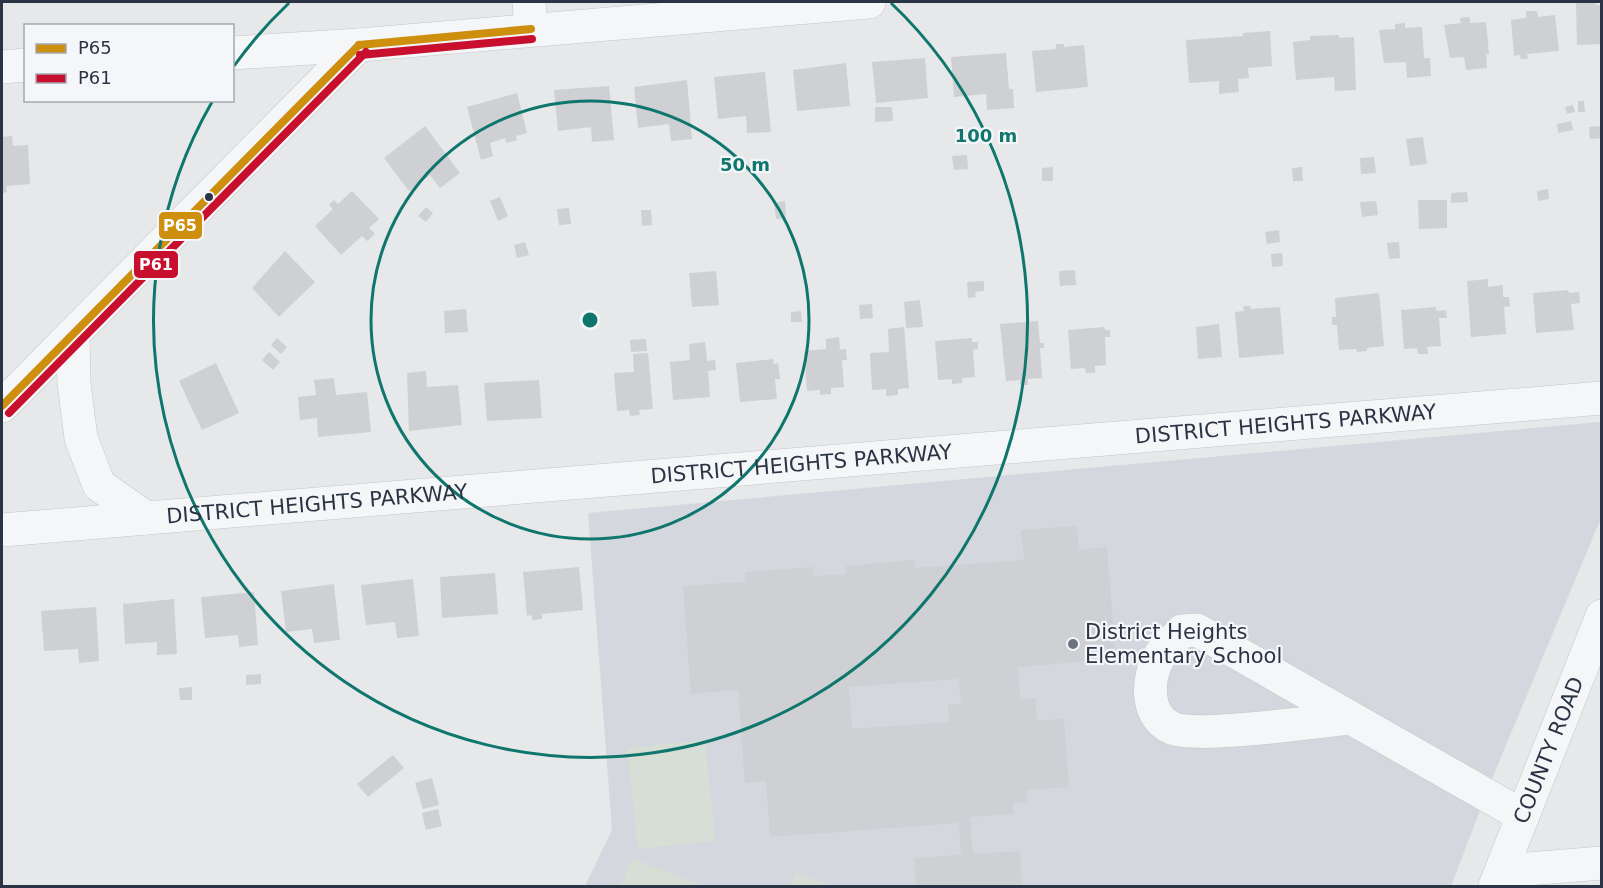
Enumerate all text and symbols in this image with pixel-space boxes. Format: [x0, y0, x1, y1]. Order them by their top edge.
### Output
legend [24, 24, 234, 102]
text: P65 [78, 37, 112, 58]
text: P61 [78, 67, 112, 88]
text: 100 m [955, 125, 1017, 146]
text: 50 m [720, 154, 770, 175]
unlabelled marker [203, 191, 215, 203]
line badge: P65 [158, 211, 203, 240]
text: P65 [163, 216, 197, 235]
line badge: P61 [133, 250, 179, 279]
text: P61 [139, 255, 173, 274]
centre of rings [580, 310, 600, 330]
street label: DISTRICT HEIGHTS PARKWAY [1134, 400, 1437, 448]
street label: DISTRICT HEIGHTS PARKWAY [650, 440, 953, 488]
street label: DISTRICT HEIGHTS PARKWAY [165, 480, 469, 528]
place label: District Heights Elementary School [1085, 620, 1282, 668]
marker: District Heights Elementary School [1066, 637, 1080, 651]
street label: COUNTY ROAD [1509, 673, 1589, 827]

